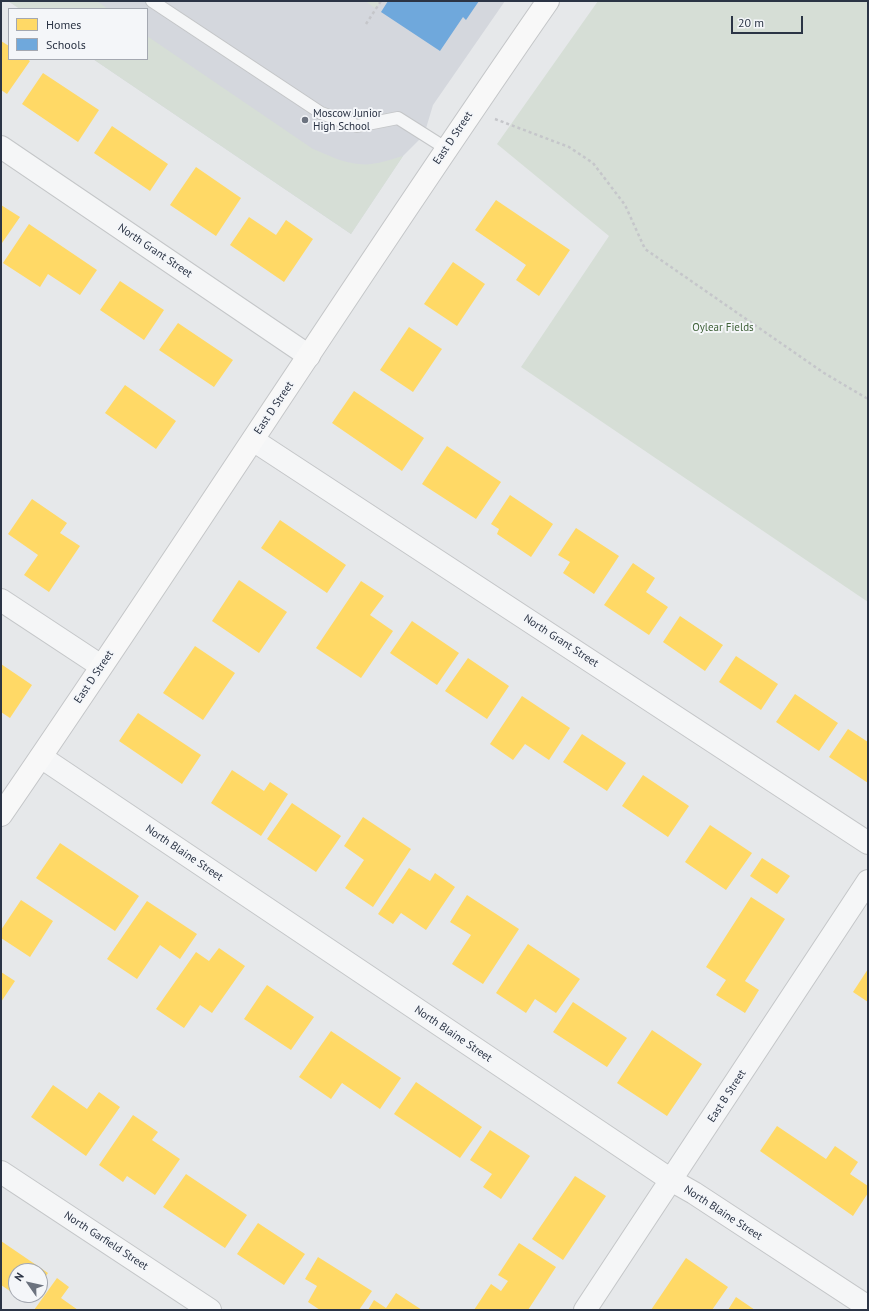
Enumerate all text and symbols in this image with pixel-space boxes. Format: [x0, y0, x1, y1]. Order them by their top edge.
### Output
legend [8, 8, 148, 60]
scale bar [733, 8, 805, 34]
text: 20 m [738, 15, 764, 30]
text: Homes [46, 17, 81, 32]
text: Schools [46, 37, 86, 52]
place label: Moscow Junior High School [313, 107, 381, 133]
street label: East D Street [431, 109, 475, 167]
marker: Moscow Junior High School [300, 115, 310, 125]
street label: North Grant Street [115, 221, 195, 281]
park label: Oylear Fields [692, 321, 754, 335]
street label: East D Street [252, 379, 296, 437]
street label: North Grant Street [521, 612, 601, 670]
street label: East D Street [72, 648, 116, 706]
street label: North Blaine Street [143, 822, 225, 884]
street label: North Blaine Street [412, 1003, 494, 1065]
street label: East B Street [705, 1067, 749, 1125]
street label: North Blaine Street [681, 1183, 765, 1243]
street label: North Garfield Street [61, 1209, 151, 1273]
north arrow [8, 1263, 48, 1303]
text: N [11, 1270, 27, 1284]

